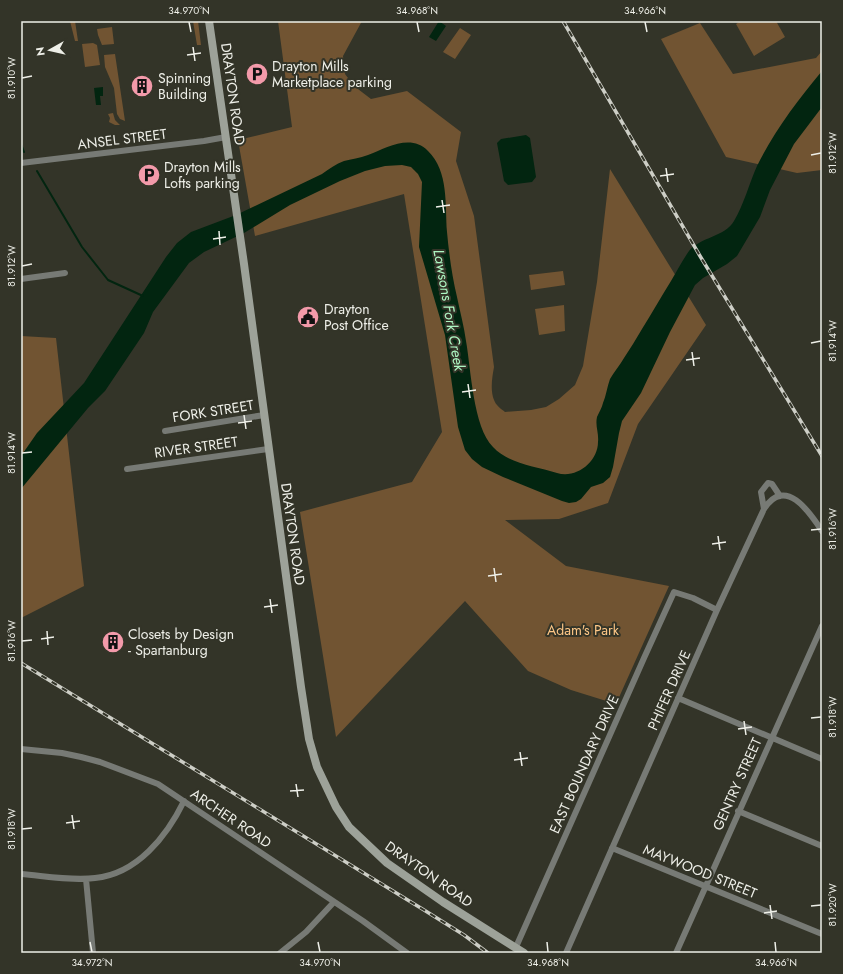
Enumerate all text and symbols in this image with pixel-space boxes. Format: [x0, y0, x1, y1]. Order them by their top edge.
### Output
text: 34.970°N [168, 3, 210, 18]
text: 34.968°N [396, 3, 438, 18]
text: 34.966°N [624, 3, 666, 18]
north arrow [30, 30, 70, 70]
street label: DRAYTON ROAD [216, 42, 250, 146]
text: N [32, 46, 49, 57]
place label: Drayton Mills Marketplace parking [272, 56, 392, 92]
text: 81.910°W [4, 57, 19, 99]
parking icon: Drayton Mills Marketplace parking [244, 61, 270, 87]
place label: Spinning Building [158, 68, 211, 104]
building icon: Spinning Building [129, 73, 155, 99]
street label: ANSEL STREET [76, 124, 168, 154]
text: 81.912°W [825, 132, 840, 174]
place label: Drayton Mills Lofts parking [164, 157, 241, 193]
parking icon: Drayton Mills Lofts parking [136, 162, 162, 188]
text: 81.912°W [4, 245, 19, 287]
water label: Lawsons Fork Creek [427, 247, 471, 373]
place label: Drayton Post Office [324, 299, 389, 335]
public building icon: Drayton Post Office [295, 304, 321, 330]
text: 81.914°W [825, 320, 840, 362]
street label: FORK STREET [171, 395, 256, 427]
street label: RIVER STREET [153, 431, 240, 463]
text: 81.914°W [4, 432, 19, 474]
street label: DRAYTON ROAD [276, 482, 310, 586]
text: 81.916°W [825, 508, 840, 550]
text: 81.916°W [4, 620, 19, 662]
park label: Adam's Park [547, 620, 620, 640]
place label: Closets by Design - Spartanburg [128, 624, 234, 660]
building icon: Closets by Design - Spartanburg [100, 629, 126, 655]
street label: PHIFER DRIVE [642, 647, 696, 733]
street label: EAST BOUNDARY DRIVE [544, 692, 624, 836]
text: 81.918°W [825, 696, 840, 738]
street label: GENTRY STREET [708, 734, 767, 834]
street label: ARCHER ROAD [187, 784, 275, 852]
text: 81.918°W [4, 808, 19, 850]
street label: DRAYTON ROAD [381, 836, 477, 912]
street label: MAYWOOD STREET [640, 839, 760, 903]
text: 81.920°W [825, 883, 840, 927]
text: 34.972°N [71, 955, 113, 970]
text: 34.970°N [299, 955, 341, 970]
text: 34.968°N [527, 955, 569, 970]
text: 34.966°N [755, 955, 797, 970]

